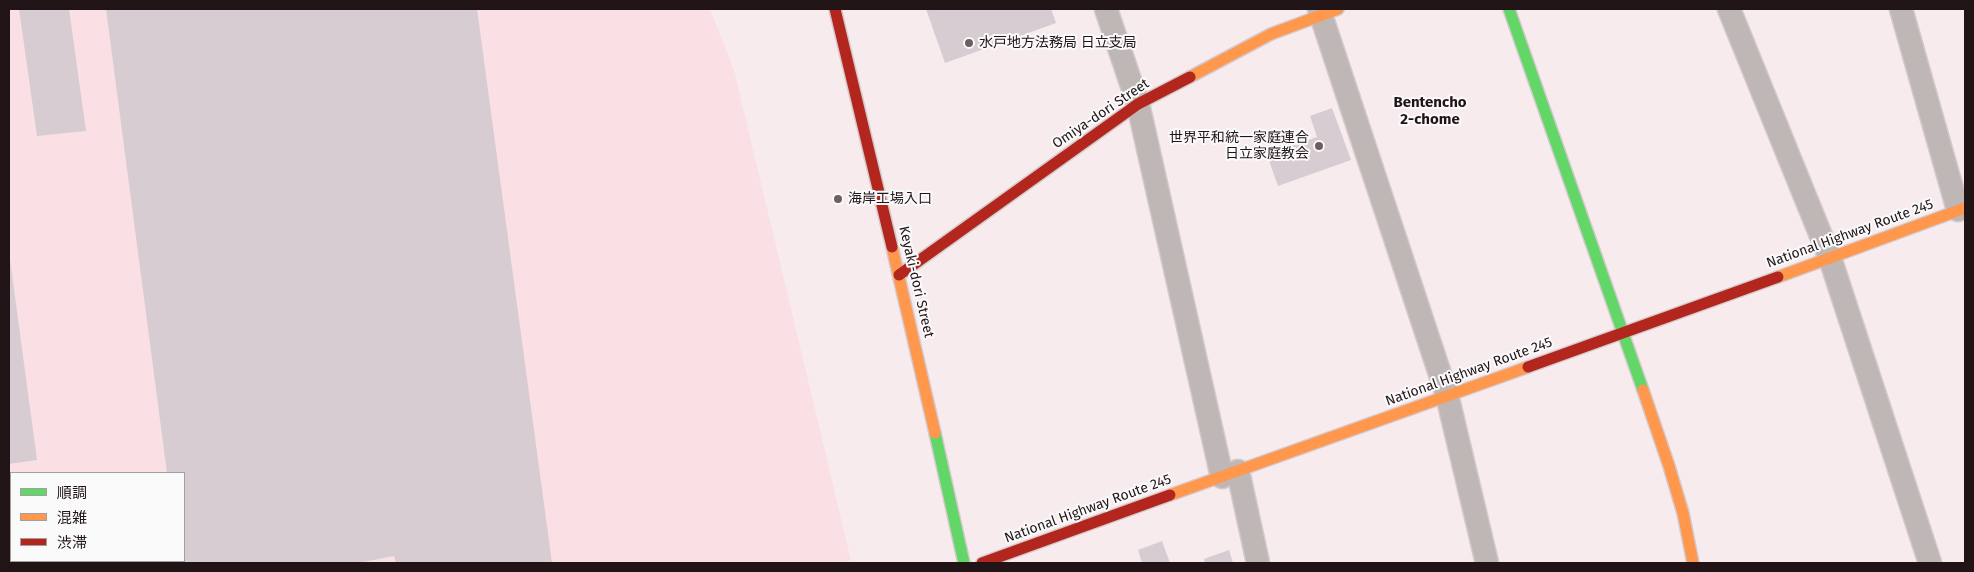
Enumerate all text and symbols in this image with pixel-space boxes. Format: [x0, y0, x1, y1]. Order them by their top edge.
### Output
place label: 水戸地方法務局 日立支局 [979, 35, 1137, 51]
marker: 水戸地方法務局 日立支局 [963, 37, 975, 49]
street label: Omiya-dori Street [1049, 75, 1153, 153]
district label: Bentencho 2-chome [1393, 94, 1467, 129]
place label: 世界平和統一家庭連合 日立家庭教会 [1169, 130, 1309, 162]
marker: 世界平和統一家庭連合 日立家庭教会 [1313, 140, 1325, 152]
place label: 海岸工場入口 [848, 191, 932, 207]
marker: 海岸工場入口 [832, 193, 844, 205]
street label: National Highway Route 245 [1764, 196, 1936, 272]
street label: Keyaki-dori Street [895, 224, 937, 340]
street label: National Highway Route 245 [1383, 334, 1555, 410]
street label: National Highway Route 245 [1002, 471, 1174, 547]
legend [10, 472, 185, 562]
text: 順調 [57, 484, 87, 502]
text: 混雑 [57, 509, 87, 527]
text: 渋滞 [57, 534, 87, 552]

